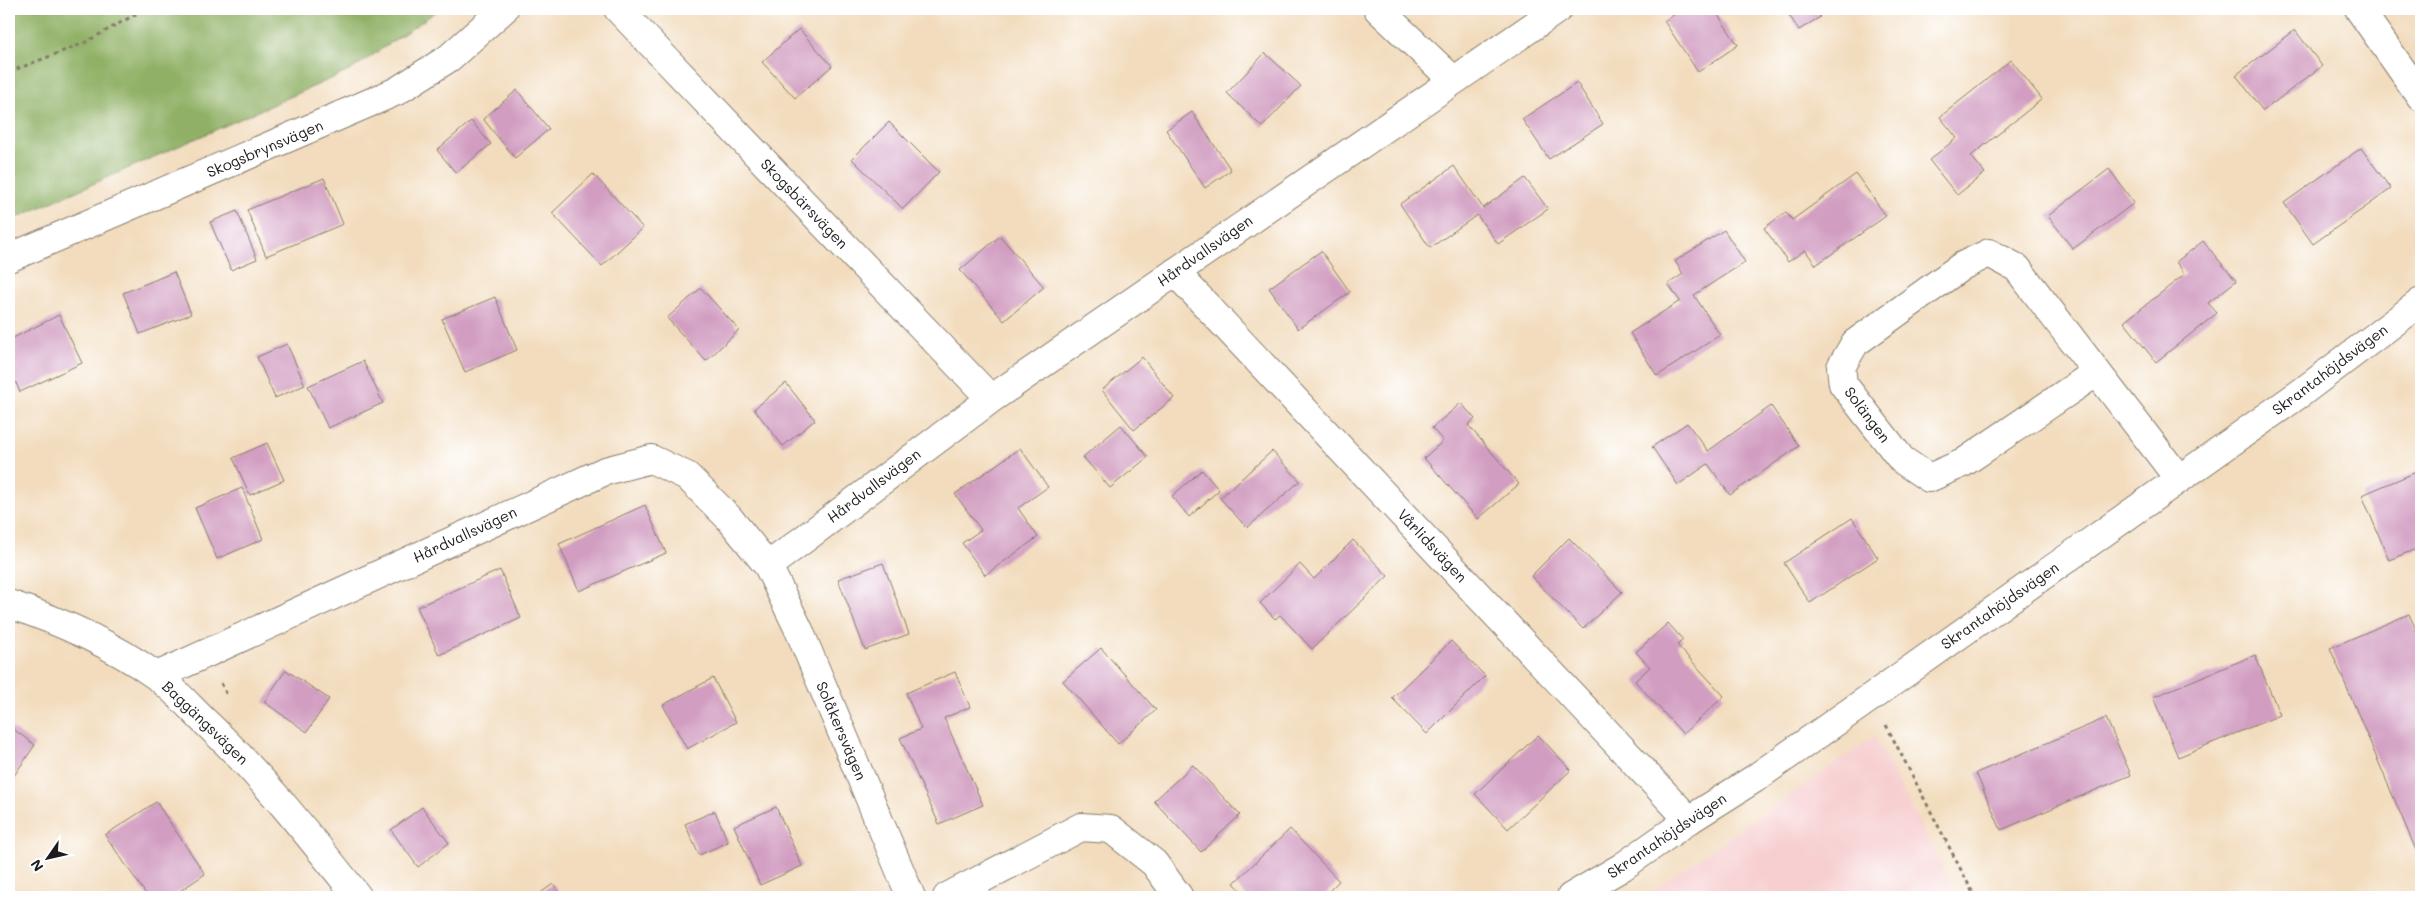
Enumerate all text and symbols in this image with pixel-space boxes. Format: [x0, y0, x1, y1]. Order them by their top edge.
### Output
street label: Skogsbrynsvägen [203, 114, 326, 182]
street label: Skogsbärsvägen [757, 154, 853, 253]
street label: Hårdvallsvägen [1153, 210, 1256, 291]
street label: Skrantahöjdsvägen [2268, 319, 2391, 419]
street label: Solängen [1840, 382, 1895, 446]
street label: Hårdvallsvägen [823, 443, 924, 527]
street label: Hårdvallsvägen [410, 501, 520, 567]
street label: Vårlidsvägen [1394, 504, 1472, 586]
street label: Skrantahöjdsvägen [1936, 557, 2062, 653]
street label: Baggängsvägen [158, 676, 253, 769]
street label: Solåkersvägen [812, 678, 872, 783]
street label: Skrantahöjdsvägen [1603, 788, 1730, 883]
north arrow [22, 834, 72, 884]
text: N [26, 856, 48, 875]

